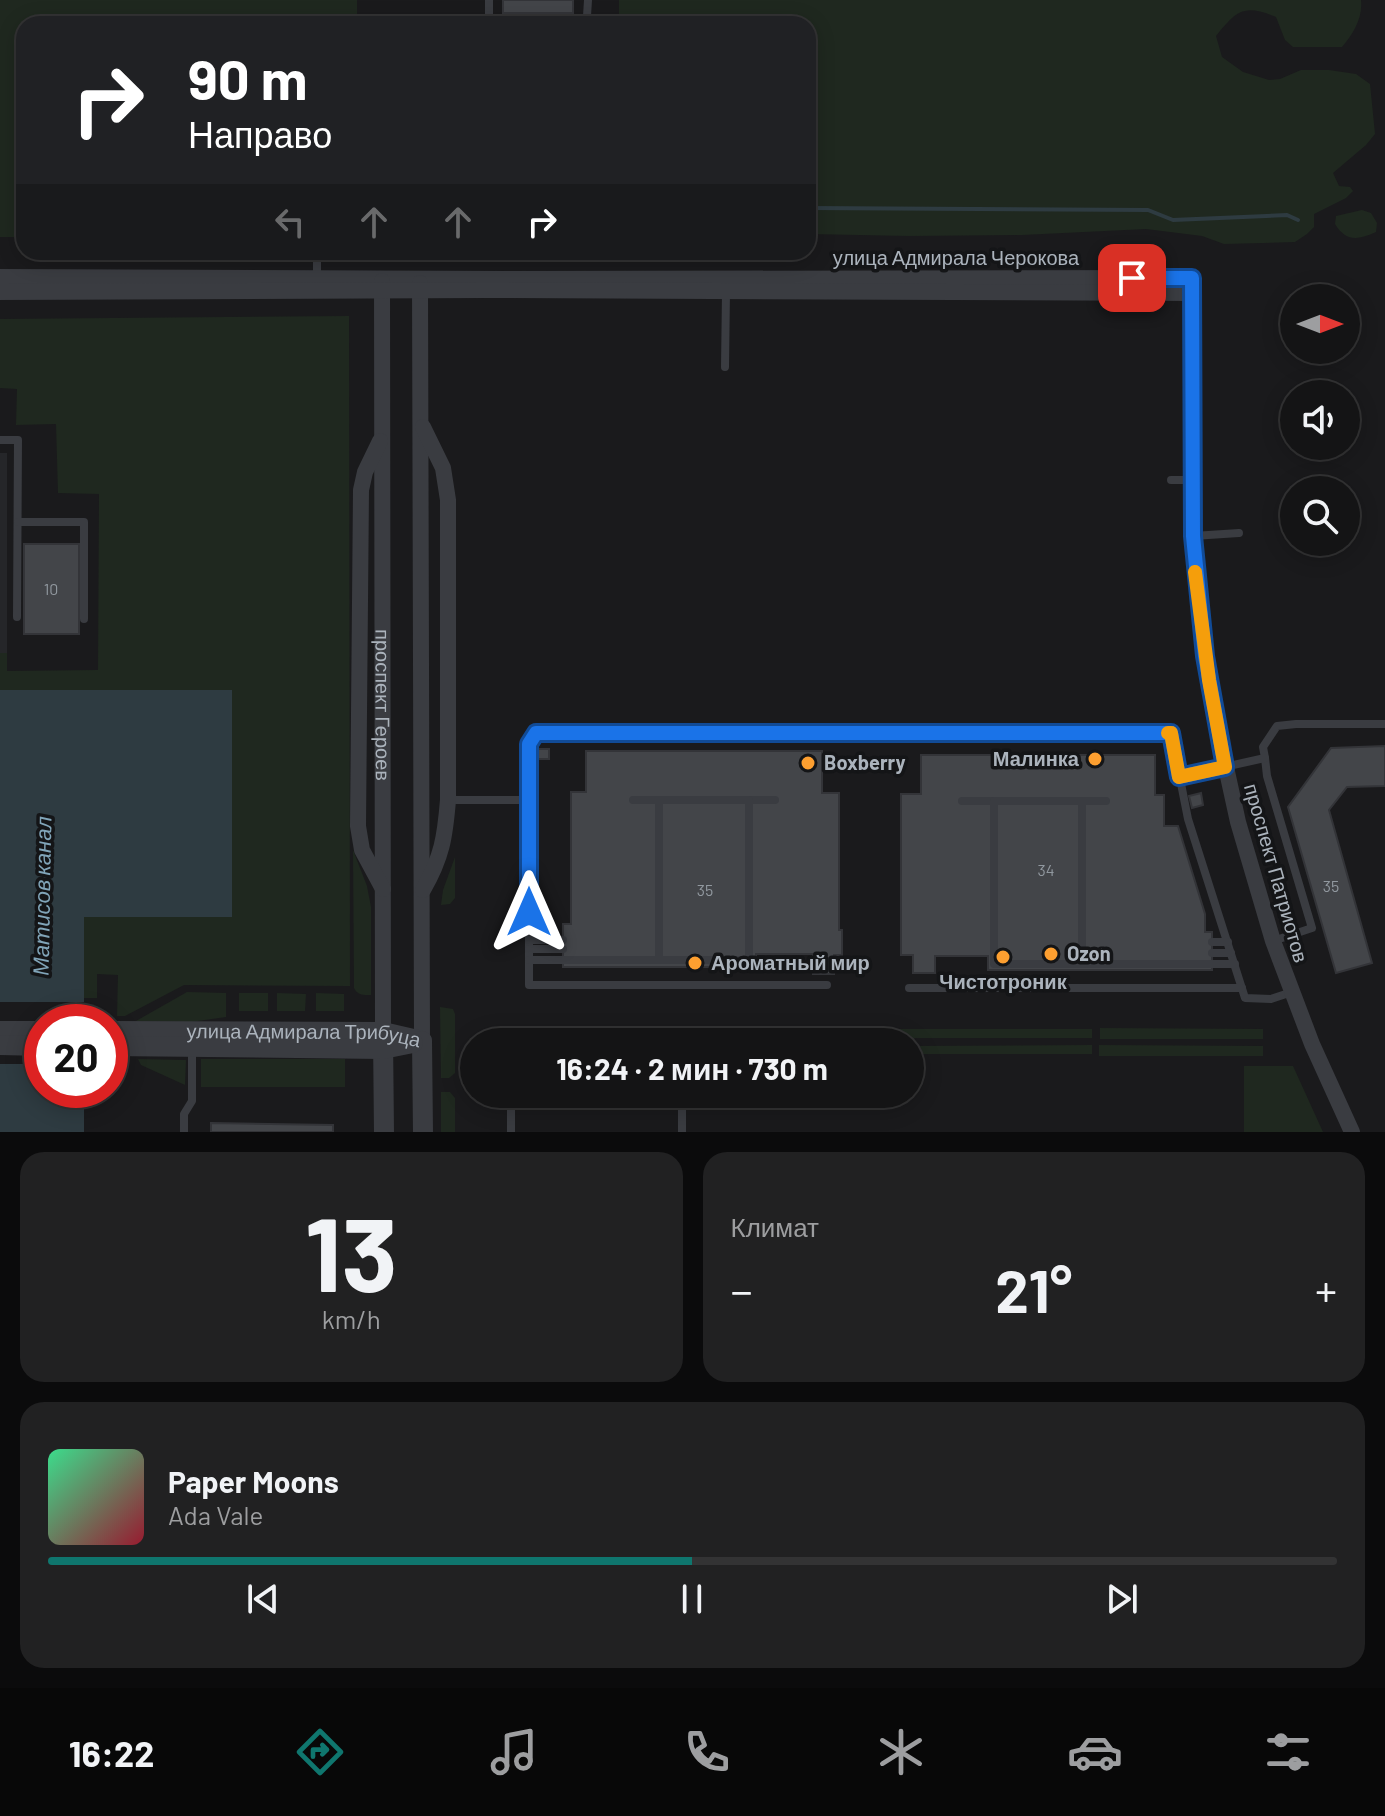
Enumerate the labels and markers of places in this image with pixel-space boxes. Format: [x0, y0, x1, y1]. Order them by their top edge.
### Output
pin [1098, 244, 1166, 312]
place label: Малинка [993, 746, 1080, 770]
place label: Boxberry [824, 750, 906, 774]
marker: Малинка [1086, 750, 1104, 768]
marker: Boxberry [799, 754, 817, 772]
place label: Ozon [1067, 941, 1111, 965]
marker: Ozon [1042, 945, 1060, 963]
marker: Чистотроник [994, 948, 1012, 966]
place label: Ароматный мир [711, 950, 870, 974]
marker: Ароматный мир [686, 954, 704, 972]
place label: Чистотроник [939, 969, 1068, 993]

